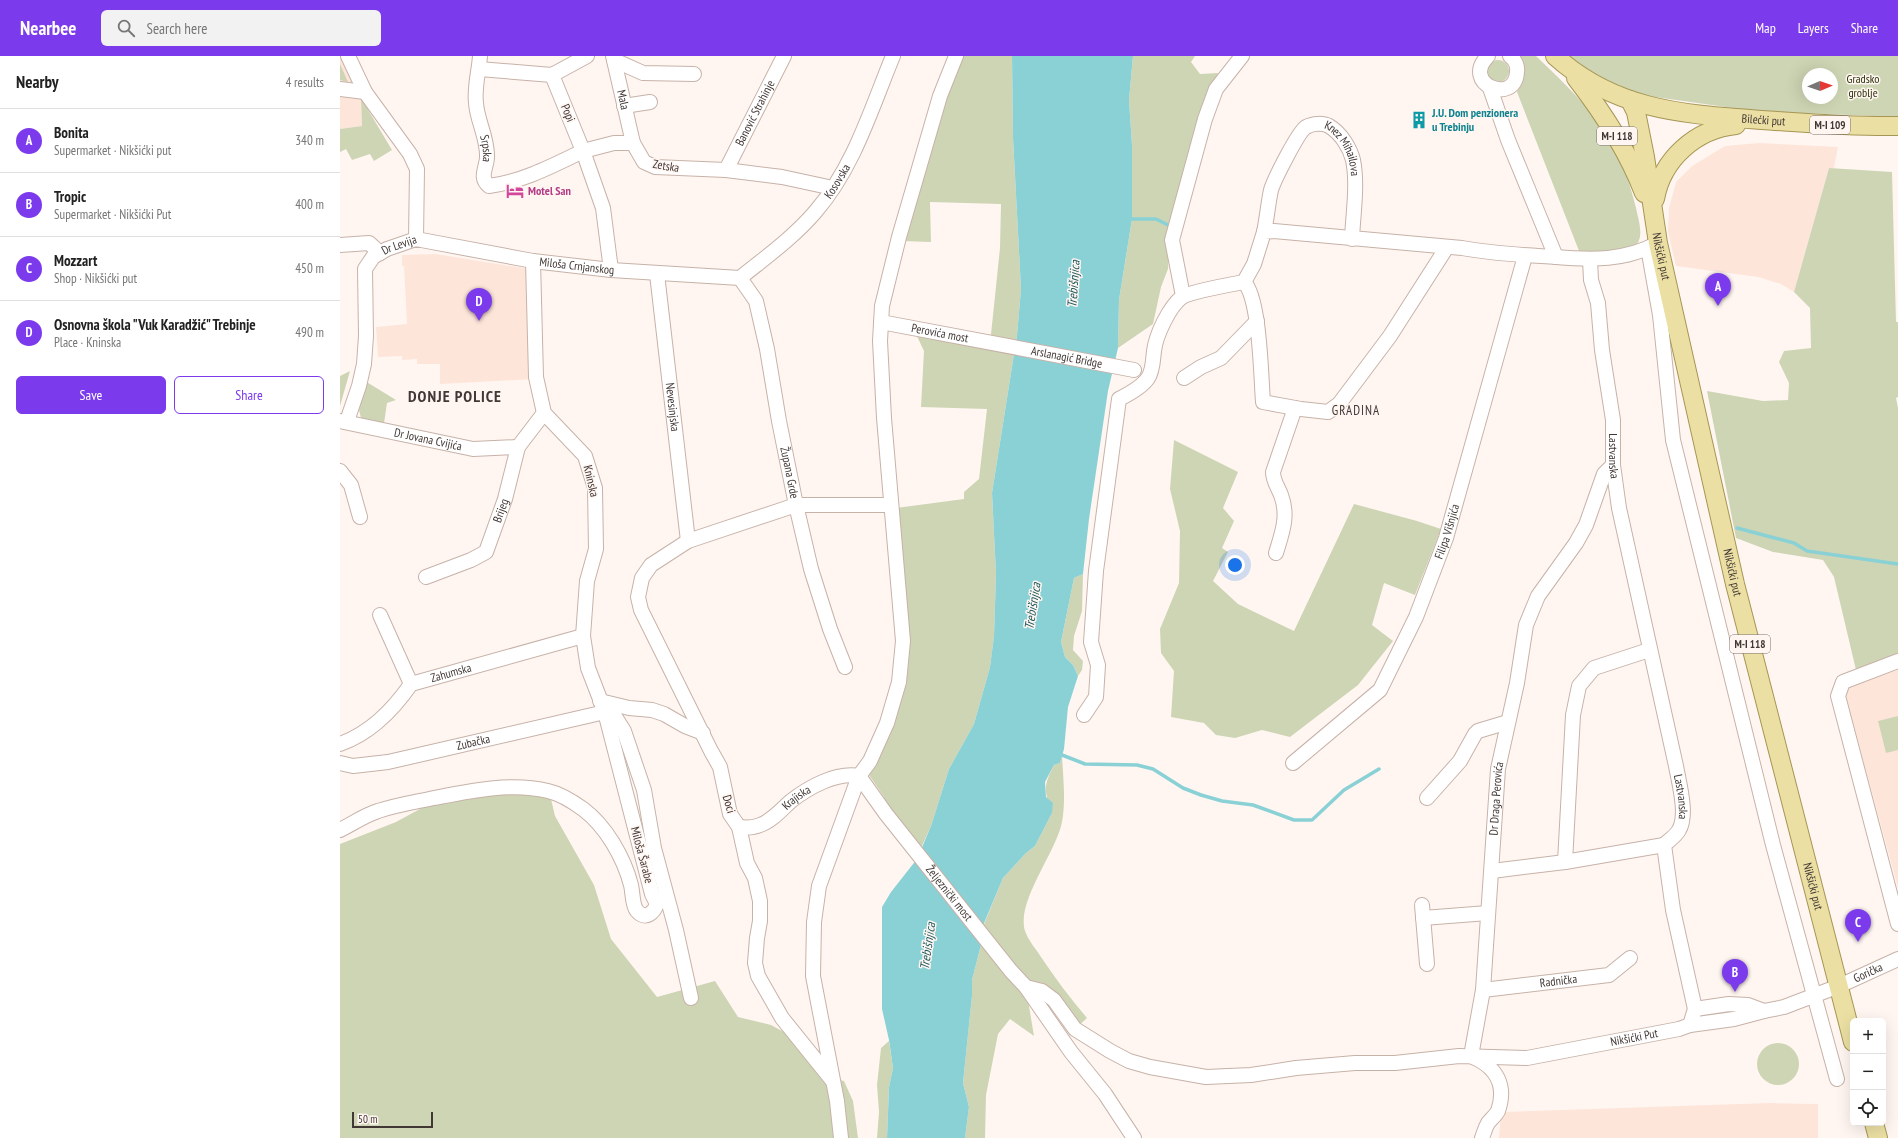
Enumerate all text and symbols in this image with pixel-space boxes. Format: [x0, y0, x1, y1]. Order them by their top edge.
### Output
search box [101, 10, 381, 46]
text: Nearbee [20, 16, 77, 40]
icon: search [115, 17, 137, 39]
text: Search here [147, 19, 207, 38]
text: Map [1755, 19, 1776, 37]
text: Layers [1798, 19, 1829, 37]
text: Share [1851, 19, 1878, 37]
north arrow [1802, 68, 1838, 104]
text: Nearby [16, 71, 59, 93]
park label: Gradsko groblje [1847, 71, 1879, 100]
text: 4 results [285, 74, 324, 91]
street label: Banović Strahinje [732, 77, 778, 148]
street label: Mala [614, 88, 633, 111]
street label: Popi [558, 102, 579, 124]
place label: J.U. Dom penzionera u Trebinju [1431, 105, 1518, 134]
building icon: J.U. Dom penzionera u Trebinju [1409, 110, 1429, 130]
street label: Bilećki put [1741, 110, 1787, 129]
road number: M-I 109 [1810, 116, 1850, 134]
street label: Knez Mihailova [1323, 117, 1363, 177]
text: Bonita [54, 123, 89, 142]
road number: M-I 118 [1597, 127, 1637, 145]
text: A [26, 132, 32, 149]
text: 340 m [295, 132, 324, 149]
street label: Srpska [477, 133, 495, 163]
text: Supermarket · Nikšićki put [54, 142, 171, 159]
street label: Zetska [652, 156, 681, 175]
street label: Kosovska [820, 161, 853, 201]
hotel icon: Motel San [505, 181, 525, 201]
place label: Motel San [528, 183, 571, 198]
text: Tropic [54, 187, 86, 206]
text: B [26, 196, 32, 213]
text: 400 m [295, 196, 324, 213]
text: Supermarket · Nikšićki Put [54, 206, 171, 223]
street label: Dr Levija [379, 231, 419, 258]
street label: Nikšićki put [1650, 232, 1674, 282]
text: Mozzart [54, 251, 97, 270]
street label: Miloša Crnjanskog [539, 254, 615, 277]
water label: Trebišnjica [1063, 259, 1084, 308]
text: C [26, 260, 32, 277]
text: 450 m [295, 260, 324, 277]
text: Shop · Nikšićki put [54, 270, 137, 287]
pin: A [1705, 273, 1731, 306]
pin: D [466, 288, 492, 321]
text: Osnovna škola "Vuk Karadžić" Trebinje [54, 315, 256, 334]
street label: Perovića most [910, 320, 970, 346]
text: D [26, 324, 32, 341]
text: 490 m [295, 324, 324, 341]
text: Place · Kninska [54, 334, 121, 351]
street label: Arslanagić Bridge [1030, 343, 1104, 371]
button: Save [16, 376, 166, 414]
button: Share [174, 376, 324, 414]
street label: Nevesinjska [663, 382, 683, 432]
district label: DONJE POLICE [408, 386, 502, 406]
district label: GRADINA [1332, 402, 1380, 419]
street label: Dr Jovana Cvijića [393, 425, 464, 454]
street label: Lastvanska [1606, 433, 1623, 480]
street label: Župana Grde [777, 445, 803, 500]
street label: Kninska [581, 463, 602, 499]
street label: Brijeg [489, 497, 511, 524]
street label: Filipa Višnjića [1431, 502, 1462, 561]
street label: Nikšićki put [1720, 547, 1746, 598]
your location [1225, 555, 1245, 575]
water label: Trebišnjica [1020, 580, 1045, 631]
road number: M-I 118 [1730, 635, 1770, 653]
street label: Zahumska [429, 659, 473, 685]
street label: Zubačka [455, 731, 492, 753]
street label: Dr Draga Perovića [1486, 760, 1506, 836]
street label: Lastvanska [1671, 773, 1691, 820]
street label: Krajiska [778, 782, 813, 813]
street label: Doci [720, 793, 739, 815]
street label: Miloša Šarabe [628, 825, 657, 885]
street label: Nikšićki put [1800, 861, 1827, 912]
street label: Željeznički most [923, 862, 977, 924]
pin: C [1845, 909, 1871, 942]
water label: Trebišnjica [916, 921, 939, 971]
pin: B [1722, 959, 1748, 992]
street label: Gorička [1851, 959, 1885, 985]
street label: Radnička [1539, 971, 1578, 990]
map controls [1850, 1018, 1886, 1126]
button: + [1850, 1018, 1886, 1054]
street label: Nikšićki Put [1609, 1025, 1660, 1049]
button: − [1850, 1054, 1886, 1090]
button: locate [1850, 1090, 1886, 1126]
scale bar [352, 1110, 433, 1129]
text: 50 m [358, 1112, 377, 1126]

